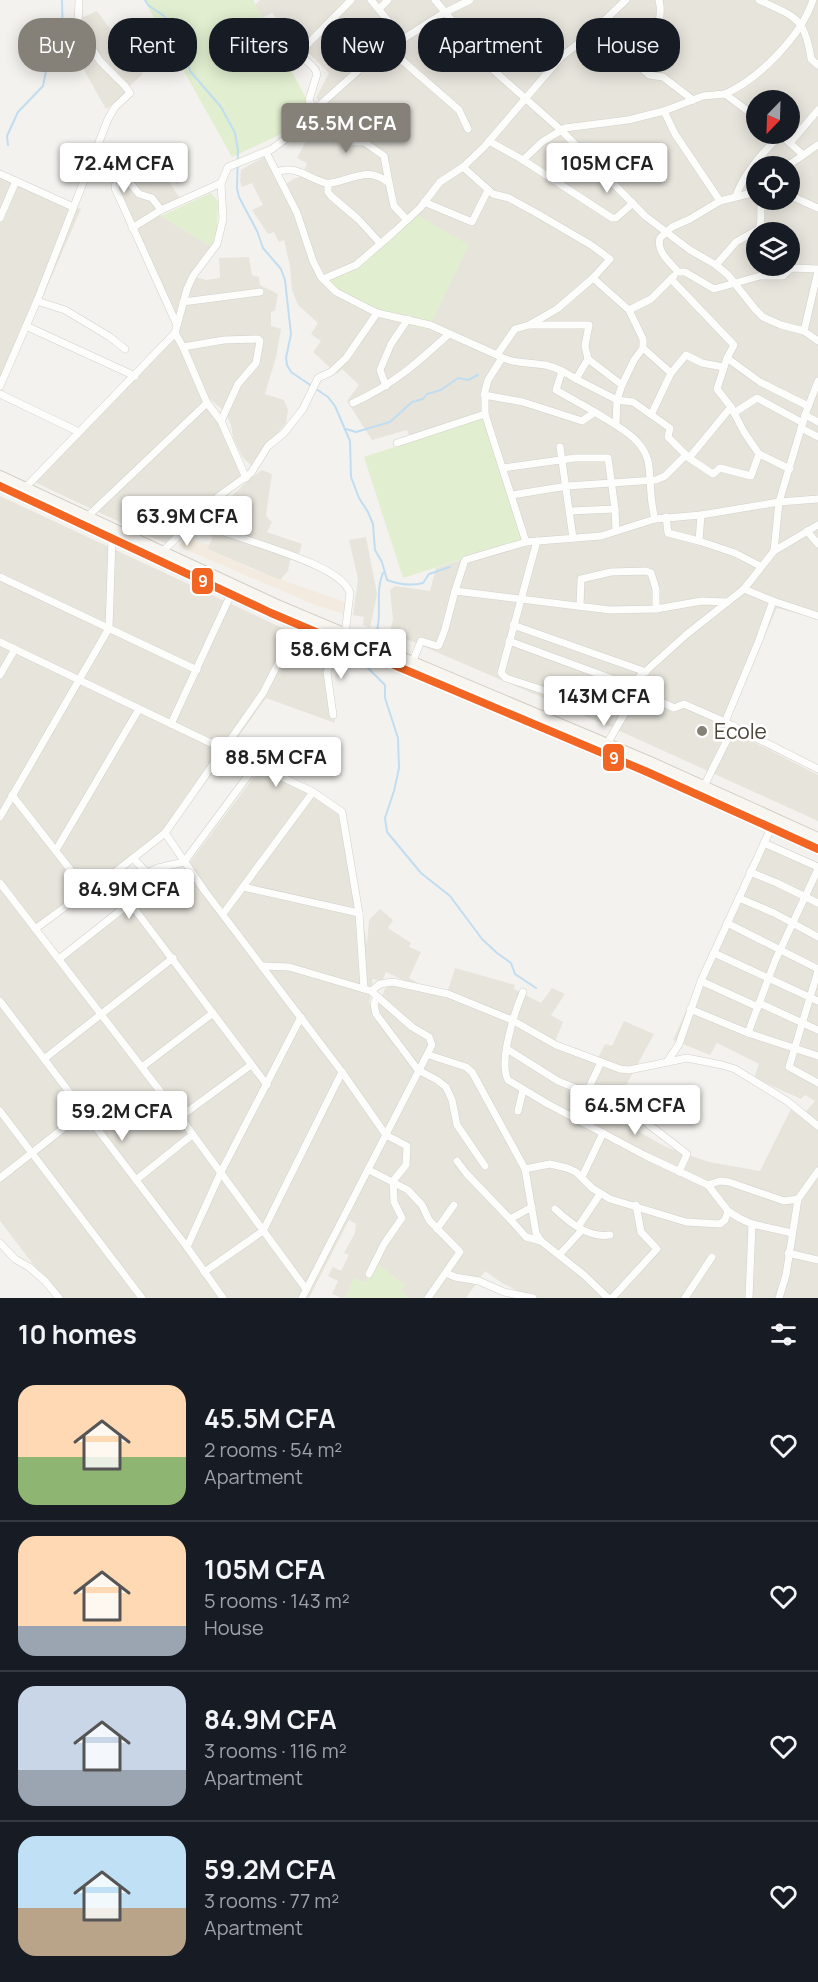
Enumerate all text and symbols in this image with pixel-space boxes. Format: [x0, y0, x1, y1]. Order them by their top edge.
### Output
chip: Buy [18, 18, 96, 72]
chip: Rent [108, 18, 197, 72]
chip: Filters [209, 18, 309, 72]
chip: New [321, 18, 406, 72]
chip: Apartment [418, 18, 564, 72]
chip: House [576, 18, 680, 72]
north arrow [746, 90, 800, 144]
map controls [746, 90, 800, 276]
pin: 45.5M CFA [277, 103, 415, 154]
text: 45.5M CFA [295, 109, 397, 136]
pin: 72.4M CFA [55, 143, 193, 194]
pin: 105M CFA [545, 143, 669, 194]
text: 72.4M CFA [74, 149, 174, 176]
text: 105M CFA [560, 149, 654, 176]
button: locate [746, 156, 800, 210]
button: layers [746, 222, 800, 276]
pin: 63.9M CFA [118, 496, 256, 547]
text: 63.9M CFA [136, 502, 238, 529]
line badge: 9 [191, 567, 214, 595]
text: 9 [198, 570, 208, 592]
pin: 58.6M CFA [272, 629, 410, 680]
text: 58.6M CFA [290, 635, 392, 662]
pin: 143M CFA [542, 676, 666, 727]
text: 143M CFA [558, 682, 650, 709]
place label: Ecole [714, 717, 767, 745]
marker: Ecole [695, 724, 709, 738]
pin: 88.5M CFA [207, 737, 345, 788]
text: 88.5M CFA [225, 743, 327, 770]
line badge: 9 [602, 743, 625, 772]
text: 9 [609, 747, 619, 769]
pin: 84.9M CFA [60, 869, 198, 920]
text: 84.9M CFA [78, 875, 180, 902]
pin: 64.5M CFA [566, 1085, 704, 1136]
pin: 59.2M CFA [53, 1091, 191, 1142]
text: 64.5M CFA [584, 1091, 686, 1118]
text: 59.2M CFA [71, 1097, 173, 1124]
text: 10 homes [18, 1316, 137, 1352]
icon: filters [767, 1318, 800, 1351]
text: 45.5M CFA [204, 1400, 336, 1436]
icon: home [66, 1409, 138, 1481]
icon: heart [767, 1429, 800, 1462]
text: 2 rooms · 54 m² [204, 1436, 342, 1463]
text: Apartment [204, 1463, 303, 1490]
text: 105M CFA [204, 1551, 325, 1587]
icon: home [66, 1560, 138, 1632]
icon: heart [767, 1580, 800, 1613]
text: 5 rooms · 143 m² [204, 1587, 350, 1614]
text: House [204, 1614, 264, 1641]
text: 84.9M CFA [204, 1701, 337, 1737]
icon: home [66, 1710, 138, 1782]
icon: heart [767, 1730, 800, 1763]
text: 3 rooms · 116 m² [204, 1737, 347, 1764]
text: Apartment [204, 1764, 303, 1791]
text: 59.2M CFA [204, 1851, 336, 1887]
icon: home [66, 1860, 138, 1932]
icon: heart [767, 1880, 800, 1913]
text: 3 rooms · 77 m² [204, 1887, 339, 1914]
text: Apartment [204, 1914, 303, 1941]

